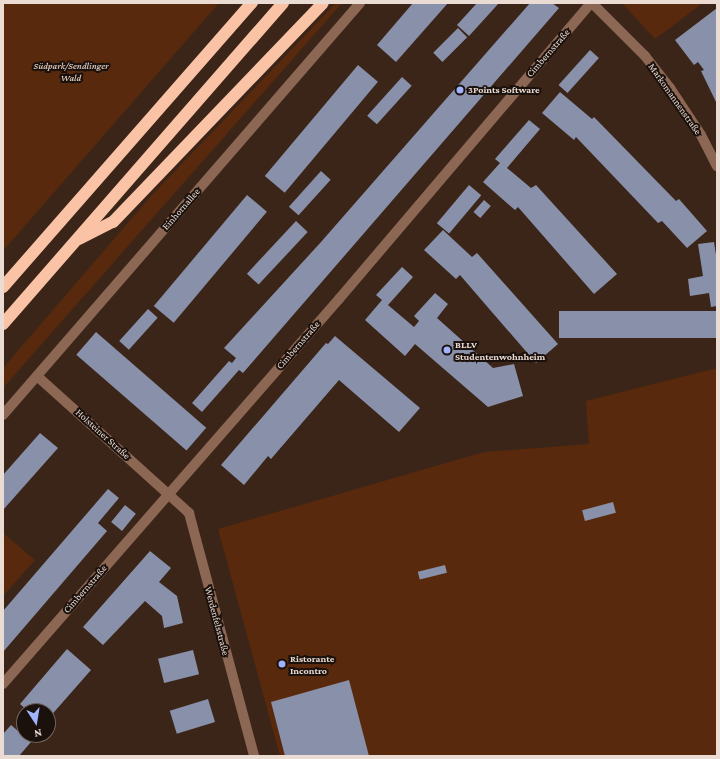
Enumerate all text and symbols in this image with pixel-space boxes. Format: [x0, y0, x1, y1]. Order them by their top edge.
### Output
street label: Cimbernstraße [524, 26, 572, 80]
park label: Südpark/Sendlinger Wald [34, 59, 108, 82]
street label: Markomannenstraße [646, 61, 704, 137]
place label: 3Points Software [468, 84, 540, 96]
marker: 3Points Software [455, 85, 465, 95]
street label: Einhornallee [160, 186, 202, 232]
street label: Cimbernstraße [274, 318, 322, 372]
place label: BLLV Studentenwohnheim [455, 338, 545, 362]
marker: BLLV Studentenwohnheim [442, 345, 452, 355]
street label: Holsteiner Straße [73, 406, 133, 462]
street label: Cimbernstraße [61, 562, 109, 616]
street label: Werdenfelsstraße [202, 585, 232, 657]
place label: Ristorante Incontro [290, 652, 334, 676]
marker: Ristorante Incontro [277, 659, 287, 669]
north arrow [16, 703, 56, 743]
text: N [33, 727, 43, 740]

